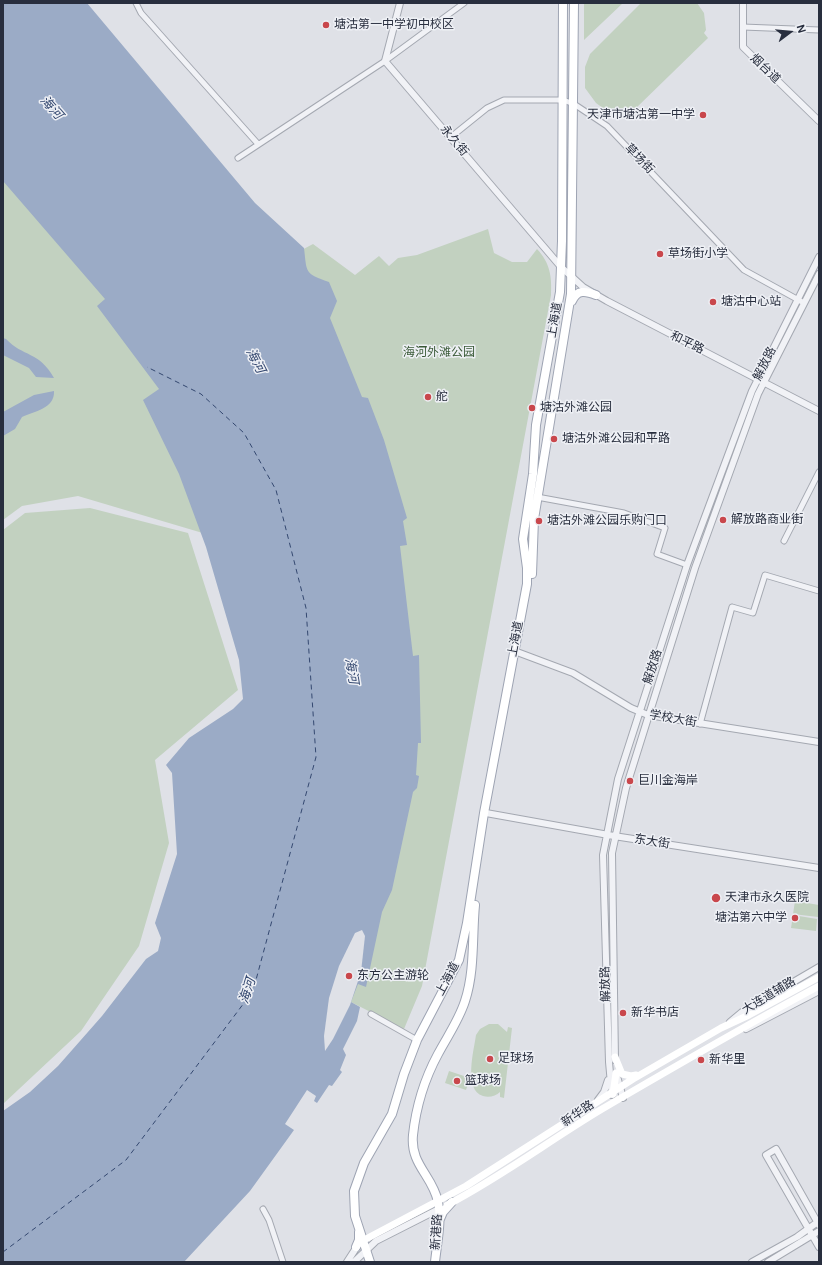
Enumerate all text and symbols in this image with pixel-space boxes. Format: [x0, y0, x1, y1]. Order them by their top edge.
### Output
north arrow [770, 12, 810, 52]
place label: 塘沽第一中学初中校区 [334, 18, 454, 32]
marker: 塘沽第一中学初中校区 [321, 20, 331, 30]
text: N [794, 23, 809, 34]
street label: 烟台道 [747, 51, 783, 87]
water label: 海河 [37, 93, 65, 123]
place label: 天津市塘沽第一中学 [587, 108, 695, 122]
marker: 天津市塘沽第一中学 [698, 110, 708, 120]
street label: 永久街 [437, 123, 471, 159]
street label: 草场街 [621, 141, 657, 177]
place label: 草场街小学 [668, 247, 728, 261]
marker: 草场街小学 [655, 249, 665, 259]
place label: 塘沽中心站 [721, 295, 781, 309]
marker: 塘沽中心站 [708, 297, 718, 307]
street label: 上海道 [545, 301, 565, 339]
street label: 和平路 [668, 329, 706, 357]
street label: 解放路 [750, 345, 780, 383]
water label: 海河 [242, 346, 268, 376]
park label: 海河外滩公园 [403, 346, 475, 360]
place label: 舵 [436, 390, 448, 404]
marker: 舵 [423, 392, 433, 402]
place label: 塘沽外滩公园 [540, 401, 612, 415]
marker: 塘沽外滩公园 [527, 403, 537, 413]
place label: 塘沽外滩公园和平路 [562, 432, 670, 446]
marker: 塘沽外滩公园和平路 [549, 434, 559, 444]
place label: 解放路商业街 [731, 513, 803, 527]
place label: 塘沽外滩公园乐购门口 [547, 514, 667, 528]
marker: 解放路商业街 [718, 515, 728, 525]
marker: 塘沽外滩公园乐购门口 [534, 516, 544, 526]
street label: 上海道 [505, 620, 527, 658]
street label: 解放路 [641, 648, 665, 686]
water label: 海河 [341, 657, 361, 685]
street label: 学校大街 [648, 708, 698, 730]
place label: 巨川金海岸 [638, 774, 698, 788]
marker: 巨川金海岸 [625, 776, 635, 786]
street label: 东大街 [633, 832, 671, 852]
place label: 天津市永久医院 [725, 891, 809, 905]
marker: 天津市永久医院 [710, 892, 722, 904]
place label: 塘沽第六中学 [715, 911, 787, 925]
marker: 塘沽第六中学 [790, 913, 800, 923]
street label: 上海道 [433, 960, 463, 998]
street label: 解放路 [598, 966, 614, 1002]
place label: 东方公主游轮 [357, 969, 429, 983]
marker: 东方公主游轮 [344, 971, 354, 981]
street label: 大连道辅路 [740, 974, 798, 1018]
water label: 海河 [237, 976, 259, 1006]
place label: 新华书店 [631, 1006, 679, 1020]
marker: 新华书店 [618, 1008, 628, 1018]
place label: 足球场 [498, 1052, 534, 1066]
place label: 新华里 [709, 1053, 745, 1067]
marker: 足球场 [485, 1054, 495, 1064]
marker: 新华里 [696, 1055, 706, 1065]
place label: 篮球场 [465, 1074, 501, 1088]
marker: 篮球场 [452, 1076, 462, 1086]
street label: 新华路 [559, 1098, 597, 1130]
street label: 新港路 [429, 1214, 445, 1250]

